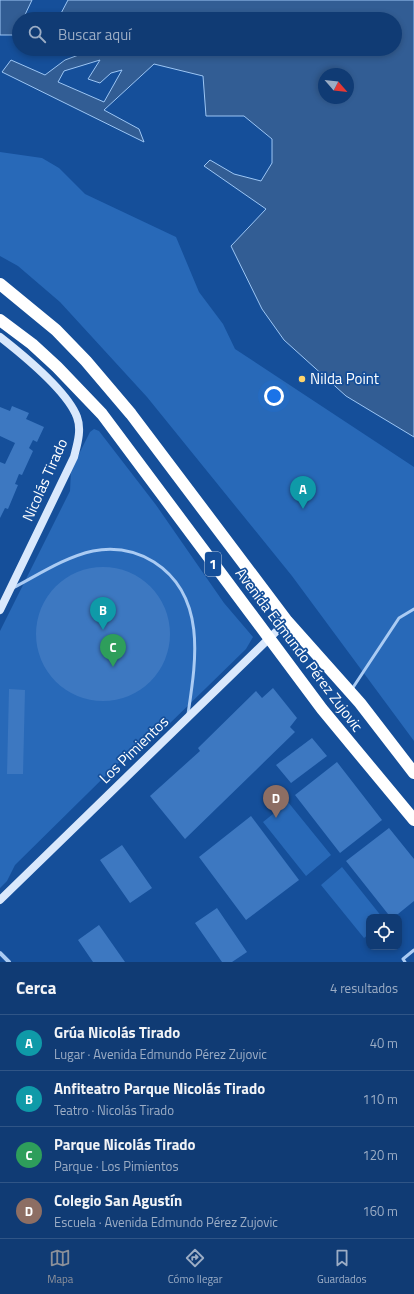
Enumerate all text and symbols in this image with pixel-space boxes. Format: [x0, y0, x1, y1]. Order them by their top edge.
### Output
search box [12, 12, 402, 56]
icon: search [26, 23, 48, 45]
text: Buscar aquí [58, 23, 131, 46]
north arrow [318, 68, 354, 104]
place label: Nilda Point [310, 367, 380, 390]
marker: Nilda Point [297, 374, 307, 384]
your location [264, 386, 284, 406]
street label: Nicolás Tirado [16, 434, 73, 525]
pin: A [290, 476, 316, 509]
road number: 1 [205, 552, 221, 576]
street label: Avenida Edmundo Pérez Zujovic [230, 563, 369, 737]
pin: B [90, 597, 116, 630]
pin: C [100, 634, 126, 667]
street label: Los Pimientos [94, 710, 174, 789]
pin: D [263, 785, 289, 818]
map controls [366, 914, 402, 950]
button: locate [366, 914, 402, 950]
text: Cerca [16, 975, 56, 1001]
text: 4 resultados [330, 978, 398, 998]
text: Grúa Nicolás Tirado [54, 1021, 180, 1044]
text: A [25, 1033, 33, 1053]
text: 40 m [370, 1033, 398, 1053]
text: Lugar · Avenida Edmundo Pérez Zujovic [54, 1044, 267, 1064]
text: Anfiteatro Parque Nicolás Tirado [54, 1077, 265, 1100]
text: B [25, 1089, 33, 1109]
text: 110 m [362, 1089, 398, 1109]
text: Teatro · Nicolás Tirado [54, 1100, 174, 1120]
text: Parque Nicolás Tirado [54, 1133, 196, 1156]
text: C [25, 1145, 33, 1165]
text: 120 m [362, 1145, 398, 1165]
text: Parque · Los Pimientos [54, 1156, 179, 1176]
text: Colegio San Agustín [54, 1189, 182, 1212]
text: D [25, 1201, 33, 1221]
text: 160 m [362, 1201, 398, 1221]
text: Escuela · Avenida Edmundo Pérez Zujovic [54, 1212, 278, 1232]
tab: Mapa [47, 1247, 73, 1287]
tab: Cómo llegar [168, 1247, 222, 1287]
tab: Guardados [317, 1247, 367, 1287]

